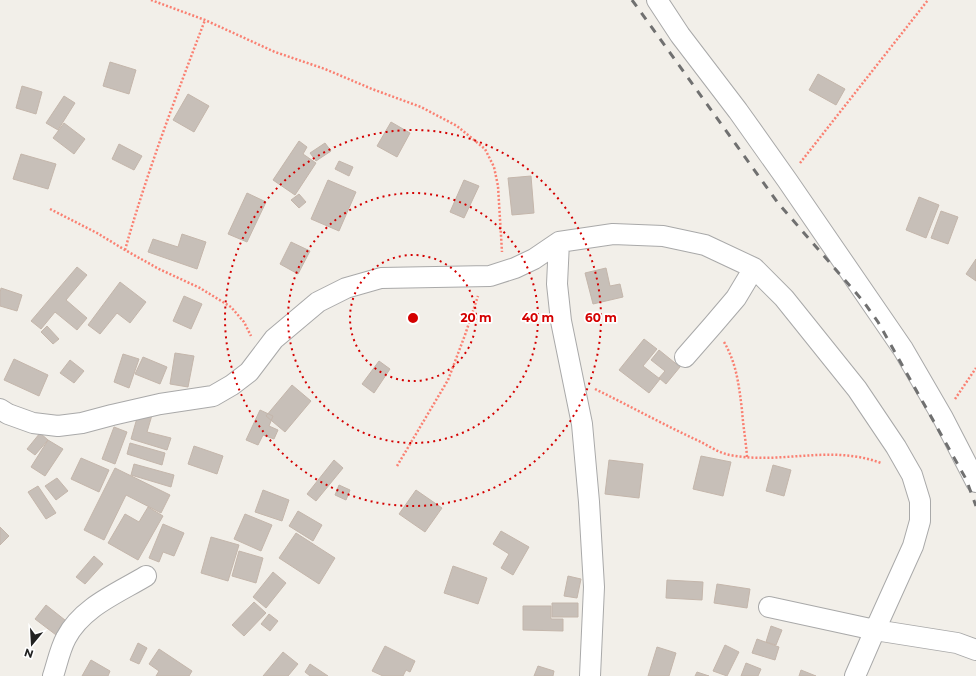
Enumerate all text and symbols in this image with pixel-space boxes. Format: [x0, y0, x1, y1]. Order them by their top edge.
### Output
text: 20 m [460, 310, 492, 325]
text: 40 m [522, 310, 554, 325]
text: 60 m [585, 310, 617, 325]
centre of rings [406, 311, 420, 325]
north arrow [12, 624, 52, 664]
text: N [23, 645, 35, 662]

